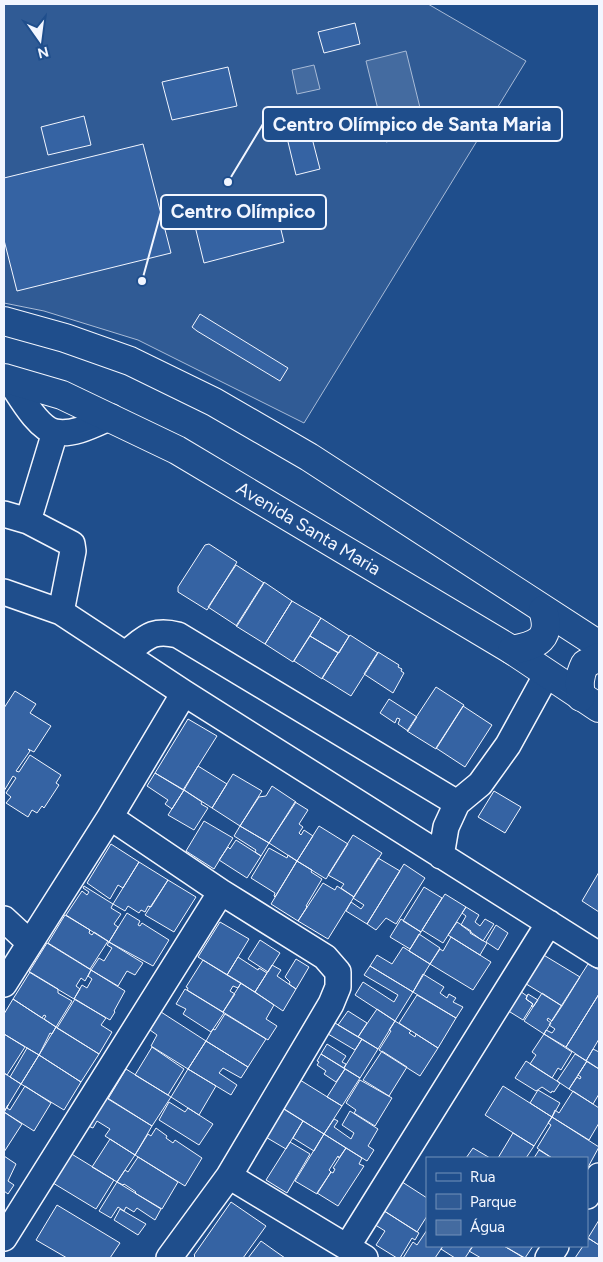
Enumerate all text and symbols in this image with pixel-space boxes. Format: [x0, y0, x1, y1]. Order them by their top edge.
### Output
north arrow [15, 15, 65, 65]
text: N [36, 43, 50, 62]
callout: Centro Olímpico de Santa Maria [263, 107, 562, 141]
text: Centro Olímpico de Santa Maria [273, 113, 551, 136]
callout: Centro Olímpico [161, 195, 326, 229]
text: Centro Olímpico [171, 200, 315, 223]
street label: Avenida Santa Maria [232, 477, 384, 580]
legend [426, 1157, 588, 1247]
text: Rua [470, 1168, 495, 1186]
text: Parque [470, 1193, 517, 1211]
text: Água [470, 1218, 505, 1236]

